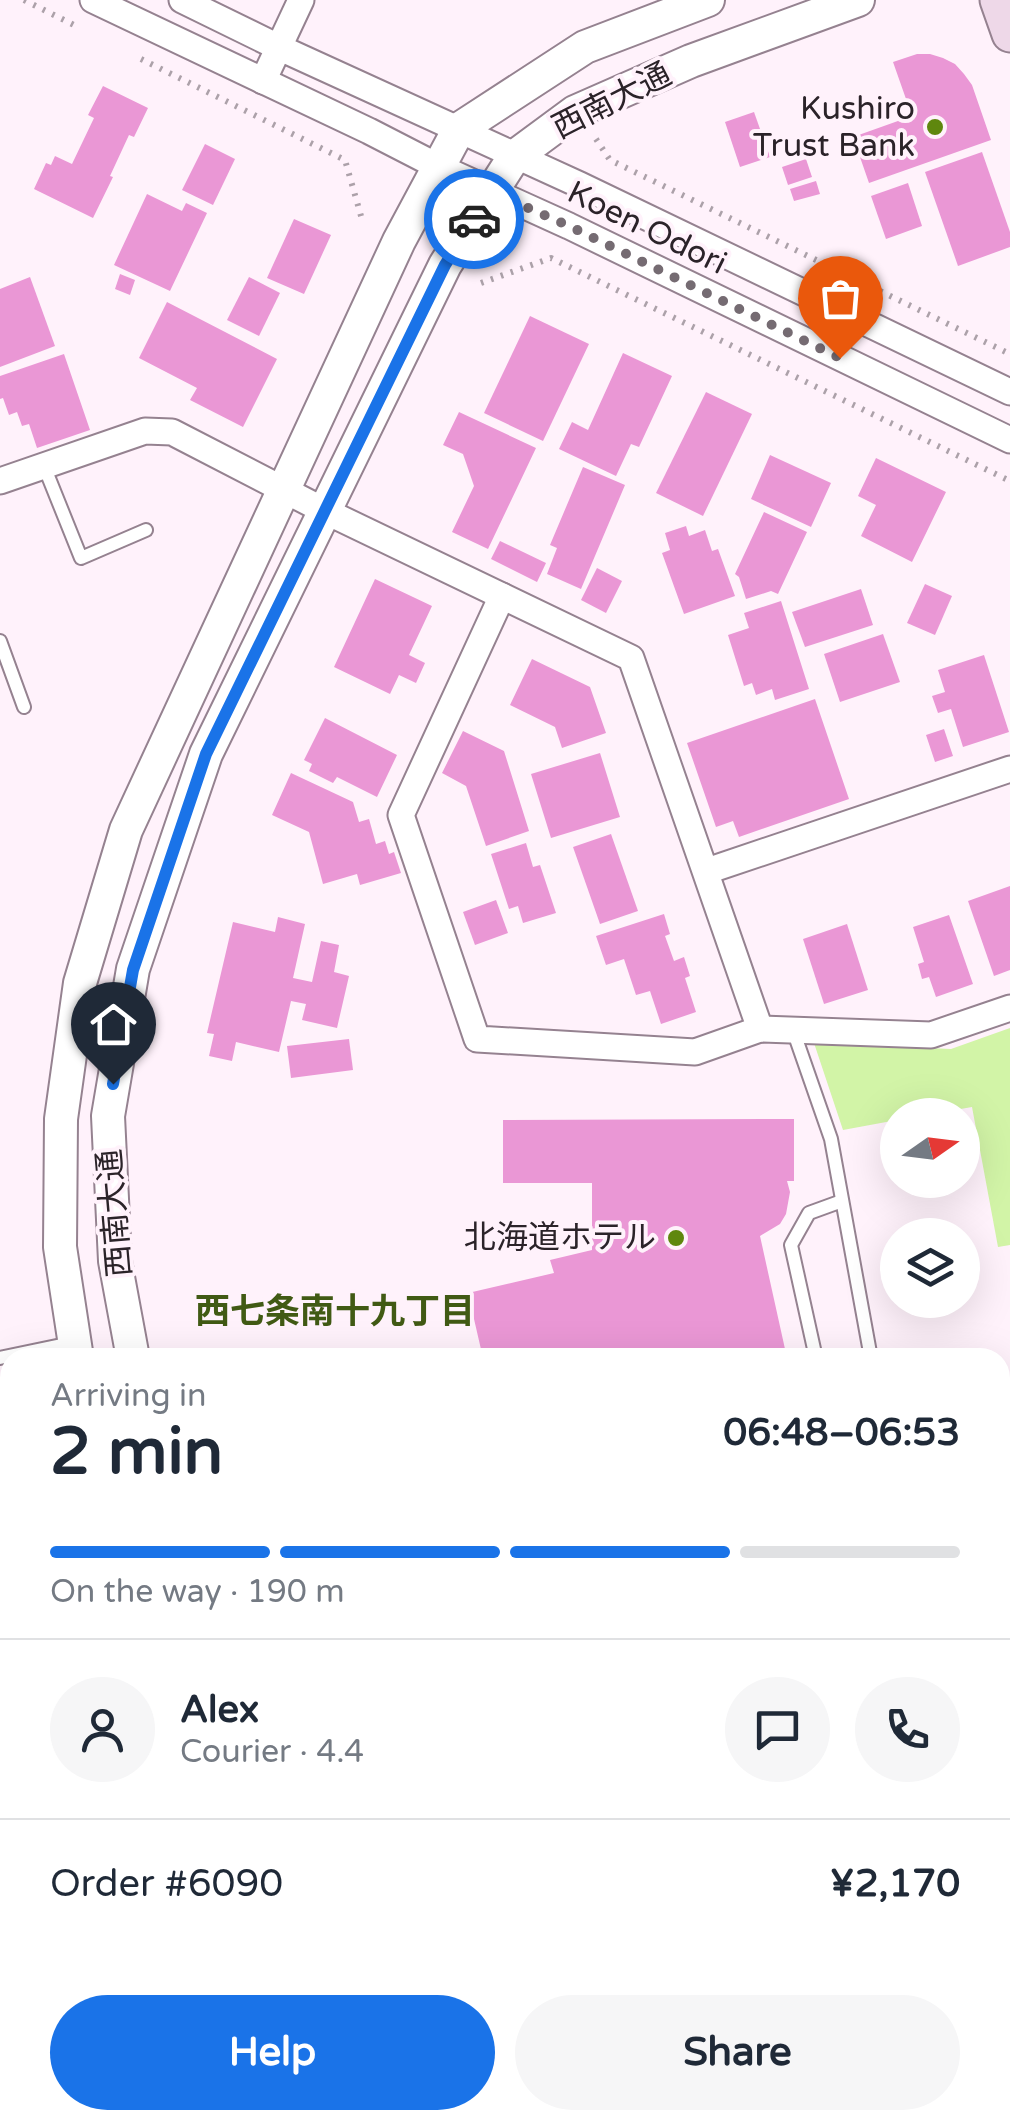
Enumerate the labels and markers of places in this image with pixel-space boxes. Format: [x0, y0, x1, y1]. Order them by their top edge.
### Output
place label: Kushiro Trust Bank [753, 90, 915, 165]
marker: Kushiro Trust Bank [924, 116, 946, 138]
pin [798, 256, 883, 359]
pin [71, 982, 156, 1085]
place label: 北海道ホテル [464, 1219, 656, 1257]
marker: 北海道ホテル [665, 1227, 687, 1249]

